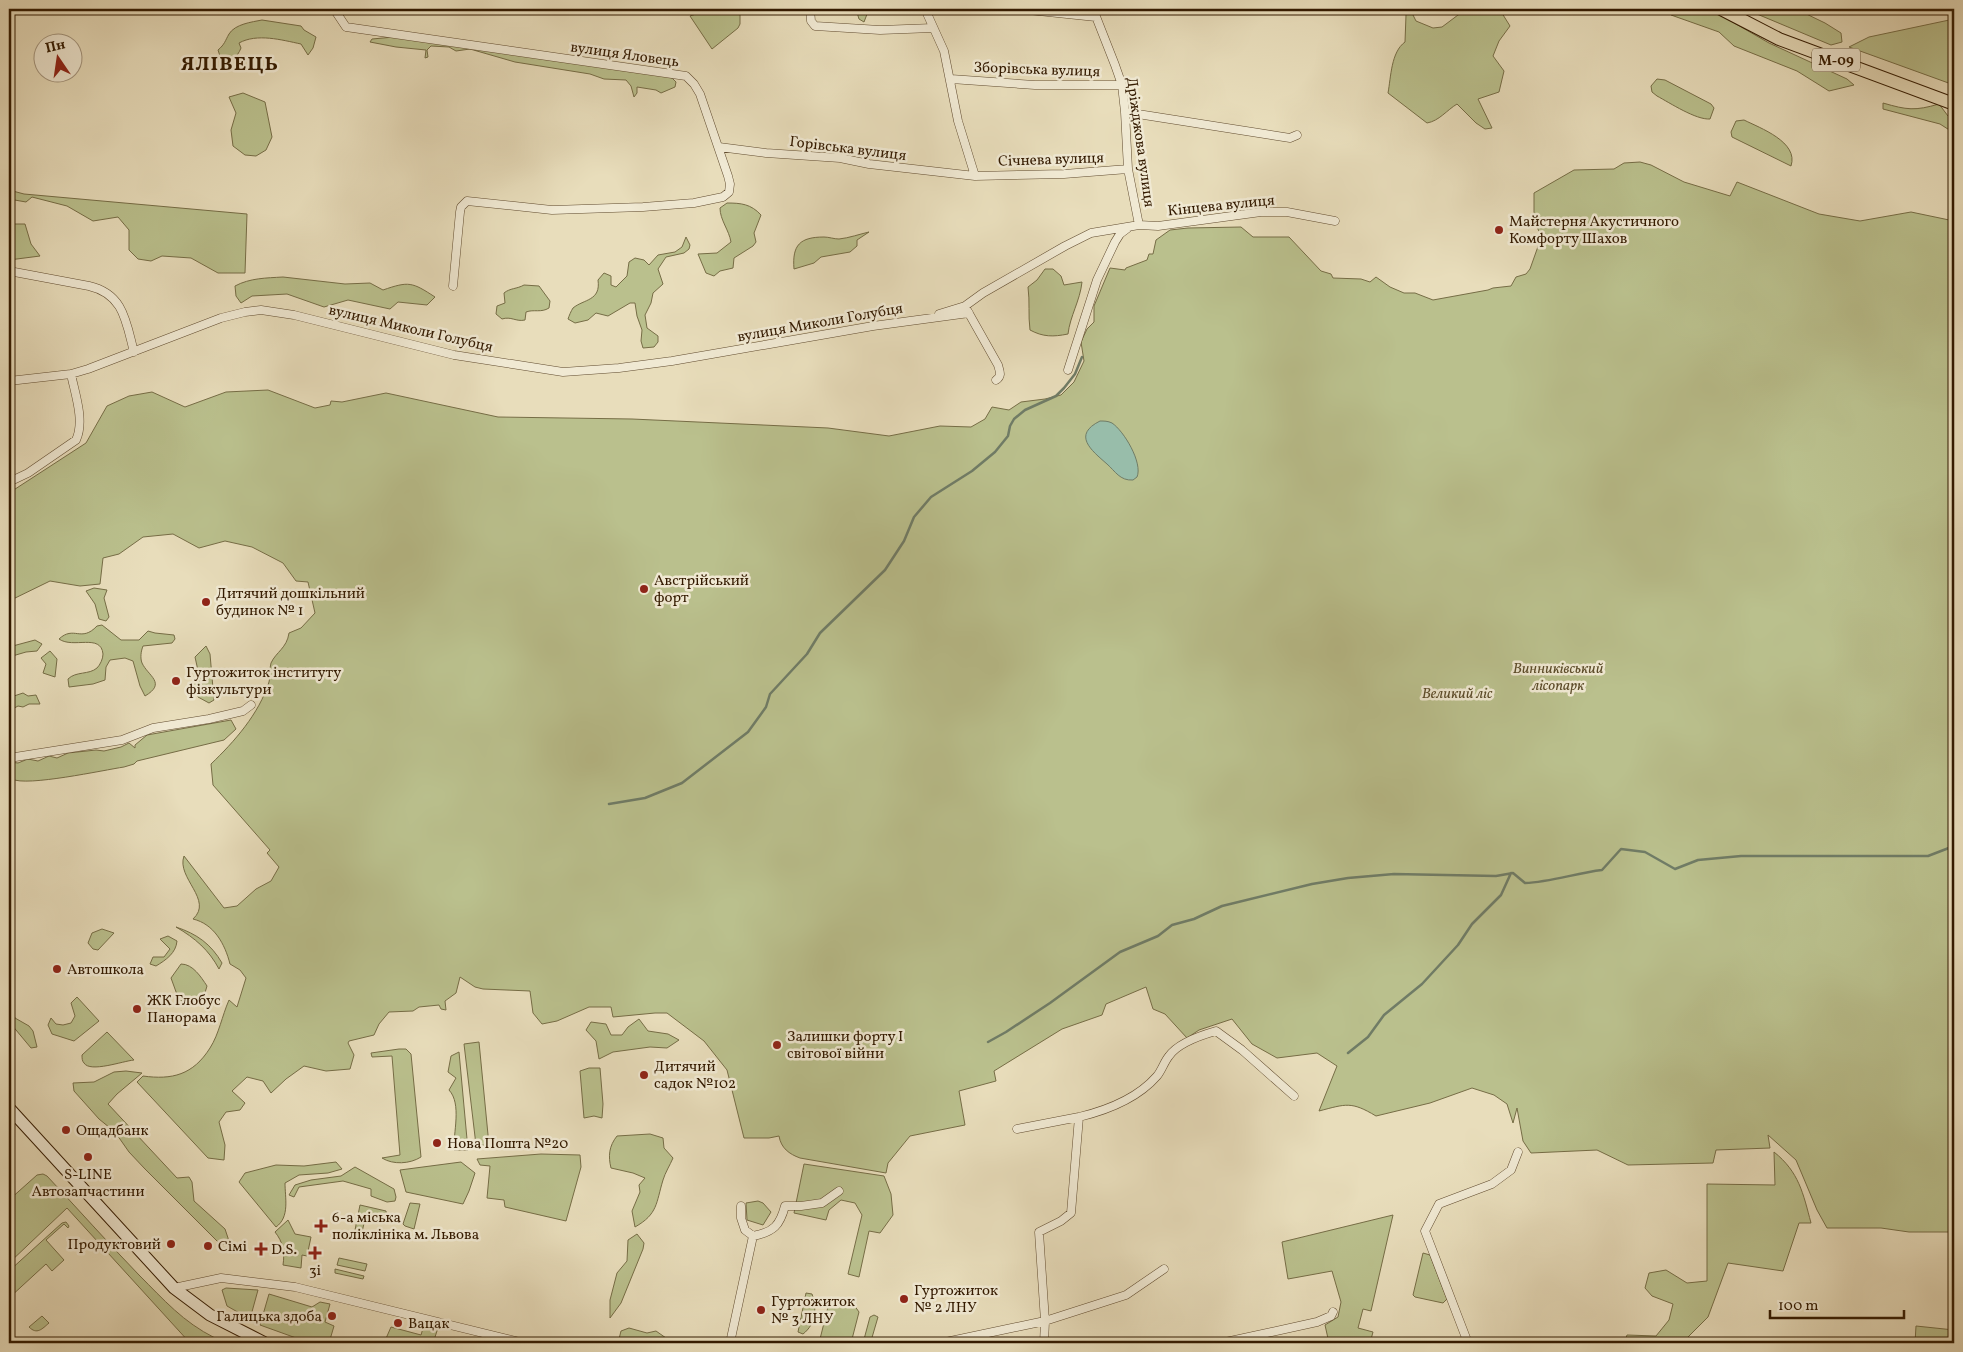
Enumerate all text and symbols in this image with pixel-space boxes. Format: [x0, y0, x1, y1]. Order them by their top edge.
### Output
north arrow [32, 32, 82, 82]
text: Пн [44, 35, 67, 58]
street label: вулиця Яловець [569, 37, 680, 74]
road number: М-09 [1812, 48, 1860, 72]
district label: ЯЛІВЕЦЬ [181, 51, 279, 79]
street label: Зборівська вулиця [973, 58, 1101, 83]
street label: Дріжджова вулиця [1120, 76, 1159, 209]
street label: Горівська вулиця [788, 132, 908, 167]
street label: Січнева вулиця [998, 148, 1105, 173]
street label: Кінцева вулиця [1167, 190, 1276, 223]
place label: Майстерня Акустичного Комфорту Шахов [1509, 212, 1679, 250]
marker: Майстерня Акустичного Комфорту Шахов [1493, 224, 1505, 236]
street label: вулиця Миколи Голубця [736, 299, 905, 348]
street label: вулиця Миколи Голубця [327, 300, 495, 359]
place label: Австрійський форт [654, 571, 749, 609]
marker: Австрійський форт [638, 583, 650, 595]
place label: Дитячий дошкільний будинок № 1 [216, 584, 365, 622]
marker: Дитячий дошкільний будинок № 1 [200, 596, 212, 608]
park label: Винниківський лісопарк [1513, 659, 1604, 697]
place label: Гуртожиток інституту фізкультури [186, 663, 341, 701]
marker: Гуртожиток інституту фізкультури [170, 675, 182, 687]
park label: Великий ліс [1422, 684, 1493, 705]
place label: Автошкола [67, 960, 144, 981]
marker: Автошкола [51, 963, 63, 975]
place label: ЖК Глобус Панорама [147, 991, 221, 1029]
marker: ЖК Глобус Панорама [131, 1003, 143, 1015]
place label: Залишки форту І світової війни [787, 1027, 903, 1065]
marker: Залишки форту І світової війни [771, 1039, 783, 1051]
place label: Дитячий садок №102 [654, 1057, 736, 1095]
marker: Дитячий садок №102 [638, 1069, 650, 1081]
place label: Ощадбанк [76, 1121, 149, 1142]
marker: Ощадбанк [60, 1124, 72, 1136]
place label: Нова Пошта №20 [447, 1134, 568, 1155]
marker: Нова Пошта №20 [431, 1137, 443, 1149]
marker: S-LINE Автозапчастини [82, 1151, 94, 1163]
place label: S-LINE Автозапчастини [31, 1165, 145, 1203]
place label: 6-а міська поліклініка м. Львова [332, 1208, 479, 1246]
marker: 6-а міська поліклініка м. Львова [314, 1219, 328, 1233]
place label: Продуктовий [67, 1235, 161, 1256]
place label: Сімі [218, 1237, 247, 1258]
marker: Продуктовий [165, 1238, 177, 1250]
marker: Сімі [202, 1240, 214, 1252]
place label: D.S. [271, 1240, 297, 1261]
marker: D.S. [255, 1243, 267, 1255]
marker: 3і [309, 1247, 321, 1259]
place label: 3і [309, 1261, 321, 1282]
place label: Гуртожиток № 2 ЛНУ [914, 1281, 998, 1319]
scale bar [1770, 1287, 1904, 1319]
place label: Гуртожиток № 3 ЛНУ [771, 1292, 855, 1330]
marker: Гуртожиток № 2 ЛНУ [898, 1293, 910, 1305]
text: 100 m [1778, 1296, 1818, 1317]
marker: Гуртожиток № 3 ЛНУ [755, 1304, 767, 1316]
place label: Галицька здоба [216, 1307, 322, 1328]
marker: Галицька здоба [326, 1310, 338, 1322]
place label: Вацак [408, 1314, 450, 1335]
marker: Вацак [392, 1317, 404, 1329]

